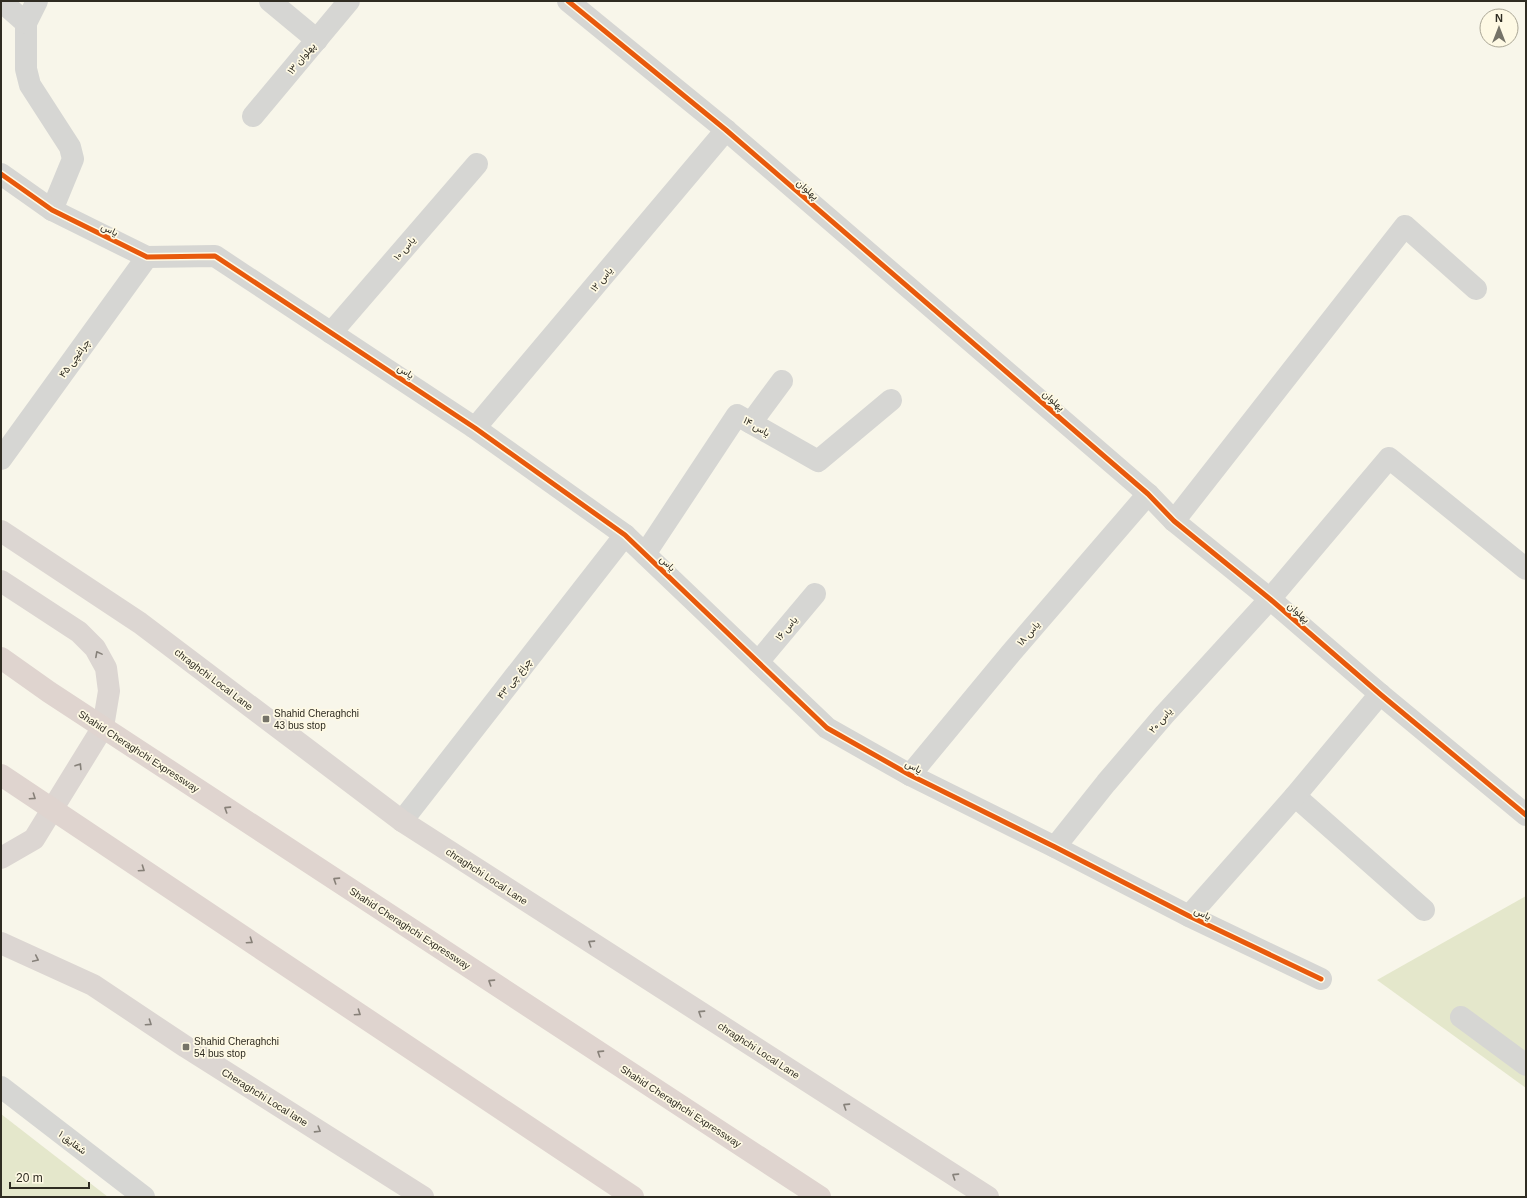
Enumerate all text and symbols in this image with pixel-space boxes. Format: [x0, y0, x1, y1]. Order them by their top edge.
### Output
north arrow [1479, 8, 1519, 48]
text: N [1495, 12, 1503, 24]
street label: پهلوان ۱۳ [285, 40, 319, 78]
street label: پهلوان [793, 177, 821, 204]
street label: یاس [99, 221, 120, 239]
street label: یاس ۱۰ [391, 234, 418, 263]
street label: یاس ۱۲ [588, 265, 616, 294]
street label: چراغچی ۴۵ [57, 337, 94, 381]
street label: یاس [395, 362, 416, 382]
street label: پهلوان [1039, 388, 1067, 415]
street label: یاس ۱۴ [741, 414, 772, 439]
street label: یاس [657, 553, 678, 574]
street label: پهلوان [1284, 600, 1312, 627]
street label: یاس ۱۶ [773, 614, 800, 643]
street label: یاس ۱۸ [1015, 619, 1043, 649]
street label: chraghchi Local Lane [172, 646, 255, 713]
one-way arrow [96, 651, 103, 658]
street label: چراغ چی ۴۳ [495, 655, 536, 702]
street label: یاس ۲۰ [1146, 705, 1175, 736]
street label: Shahid Cheraghchi Expressway [76, 708, 201, 795]
place label: Shahid Cheraghchi 43 bus stop [274, 708, 359, 731]
marker: Shahid Cheraghchi 43 bus stop [261, 714, 271, 724]
street label: یاس [903, 757, 924, 776]
one-way arrow [74, 763, 81, 770]
one-way arrow [29, 792, 36, 799]
one-way arrow [224, 806, 231, 814]
street label: chraghchi Local Lane [444, 846, 530, 907]
one-way arrow [137, 864, 144, 871]
one-way arrow [333, 877, 340, 885]
street label: Shahid Cheraghchi Expressway [347, 885, 472, 972]
street label: یاس [1192, 905, 1213, 923]
one-way arrow [246, 936, 253, 944]
one-way arrow [589, 941, 596, 948]
one-way arrow [32, 954, 40, 962]
one-way arrow [488, 979, 495, 987]
one-way arrow [354, 1008, 361, 1016]
one-way arrow [698, 1010, 705, 1018]
one-way arrow [145, 1018, 152, 1026]
street label: chraghchi Local Lane [716, 1020, 802, 1081]
place label: Shahid Cheraghchi 54 bus stop [194, 1036, 279, 1059]
marker: Shahid Cheraghchi 54 bus stop [181, 1042, 191, 1052]
one-way arrow [597, 1050, 604, 1058]
street label: Shahid Cheraghchi Expressway [618, 1063, 743, 1150]
street label: Cheraghchi Local lane [220, 1066, 310, 1129]
one-way arrow [843, 1103, 850, 1110]
one-way arrow [314, 1126, 321, 1133]
street label: شقایق ۱ [56, 1128, 89, 1157]
scale bar [10, 1164, 89, 1190]
text: 20 m [16, 1171, 43, 1185]
one-way arrow [952, 1173, 959, 1181]

